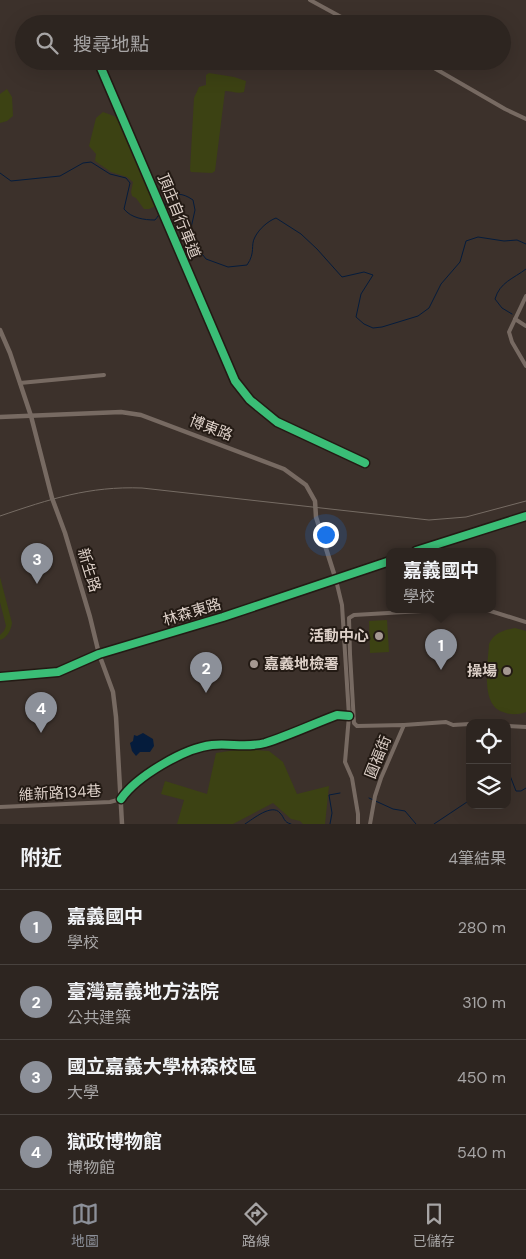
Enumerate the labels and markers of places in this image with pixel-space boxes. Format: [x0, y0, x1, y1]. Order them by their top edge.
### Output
pin: 3 [21, 543, 53, 584]
place label: 活動中心 [309, 626, 369, 646]
pin: 1 [425, 629, 457, 670]
marker: 活動中心 [373, 630, 385, 642]
pin: 2 [190, 652, 222, 693]
place label: 嘉義地檢署 [264, 654, 339, 674]
marker: 嘉義地檢署 [248, 658, 260, 670]
place label: 操場 [467, 661, 497, 681]
marker: 操場 [501, 665, 513, 677]
pin: 4 [25, 692, 57, 733]

